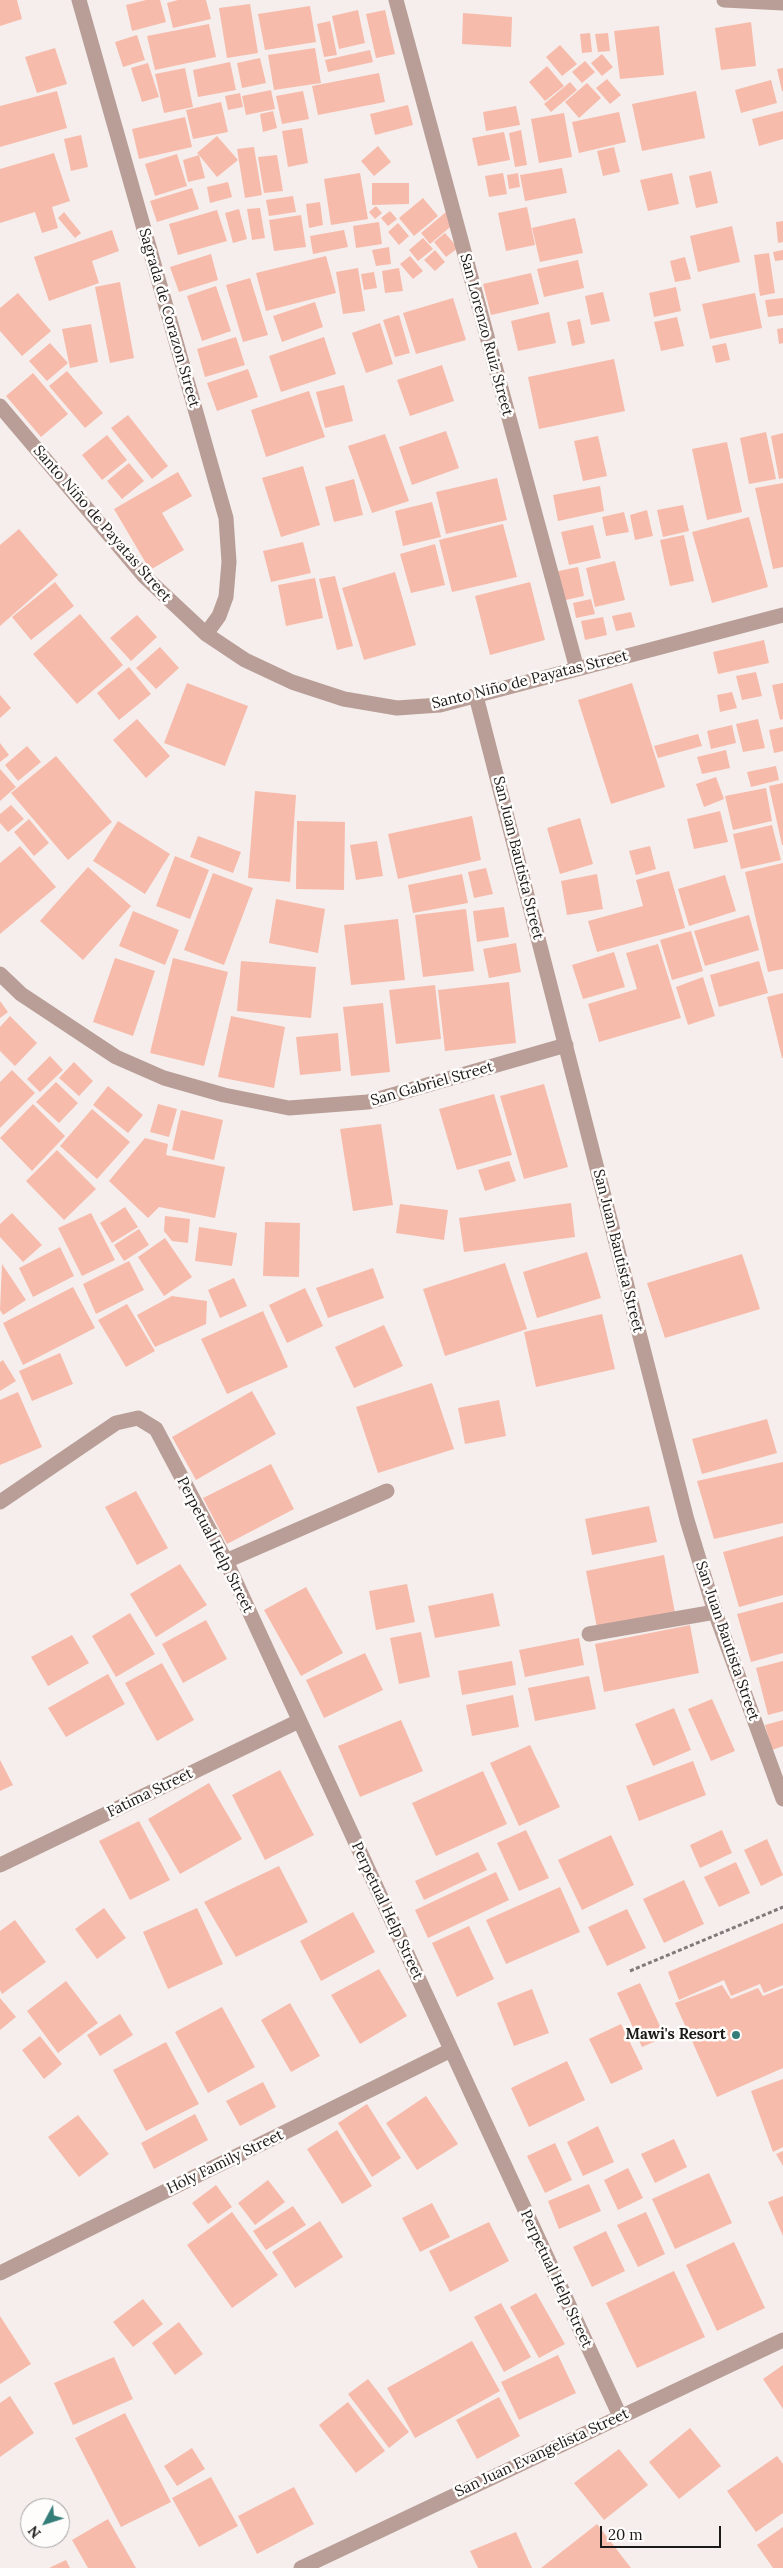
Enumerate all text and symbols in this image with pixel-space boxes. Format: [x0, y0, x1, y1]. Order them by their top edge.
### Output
street label: Sagrada de Corazon Street [135, 226, 203, 410]
street label: San Lorenzo Ruiz Street [456, 252, 516, 418]
street label: Santo Niño de Payatas Street [29, 442, 175, 606]
street label: Santo Niño de Payatas Street [430, 647, 630, 713]
street label: San Juan Bautista Street [489, 775, 547, 941]
street label: San Gabriel Street [369, 1058, 495, 1110]
street label: San Juan Bautista Street [589, 1168, 647, 1334]
street label: Perpetual Help Street [173, 1474, 257, 1616]
street label: San Juan Bautista Street [691, 1559, 763, 1723]
street label: Fatima Street [104, 1765, 196, 1821]
street label: Perpetual Help Street [347, 1839, 427, 1983]
place label: Mawi's Resort [626, 2026, 726, 2044]
marker: Mawi's Resort [730, 2029, 742, 2041]
street label: Holy Family Street [164, 2126, 286, 2198]
street label: Perpetual Help Street [516, 2207, 596, 2351]
street label: San Juan Evangelista Street [452, 2405, 632, 2501]
north arrow [20, 2498, 70, 2548]
scale bar [603, 2516, 724, 2548]
text: N [24, 2522, 45, 2542]
text: 20 m [608, 2525, 643, 2544]

